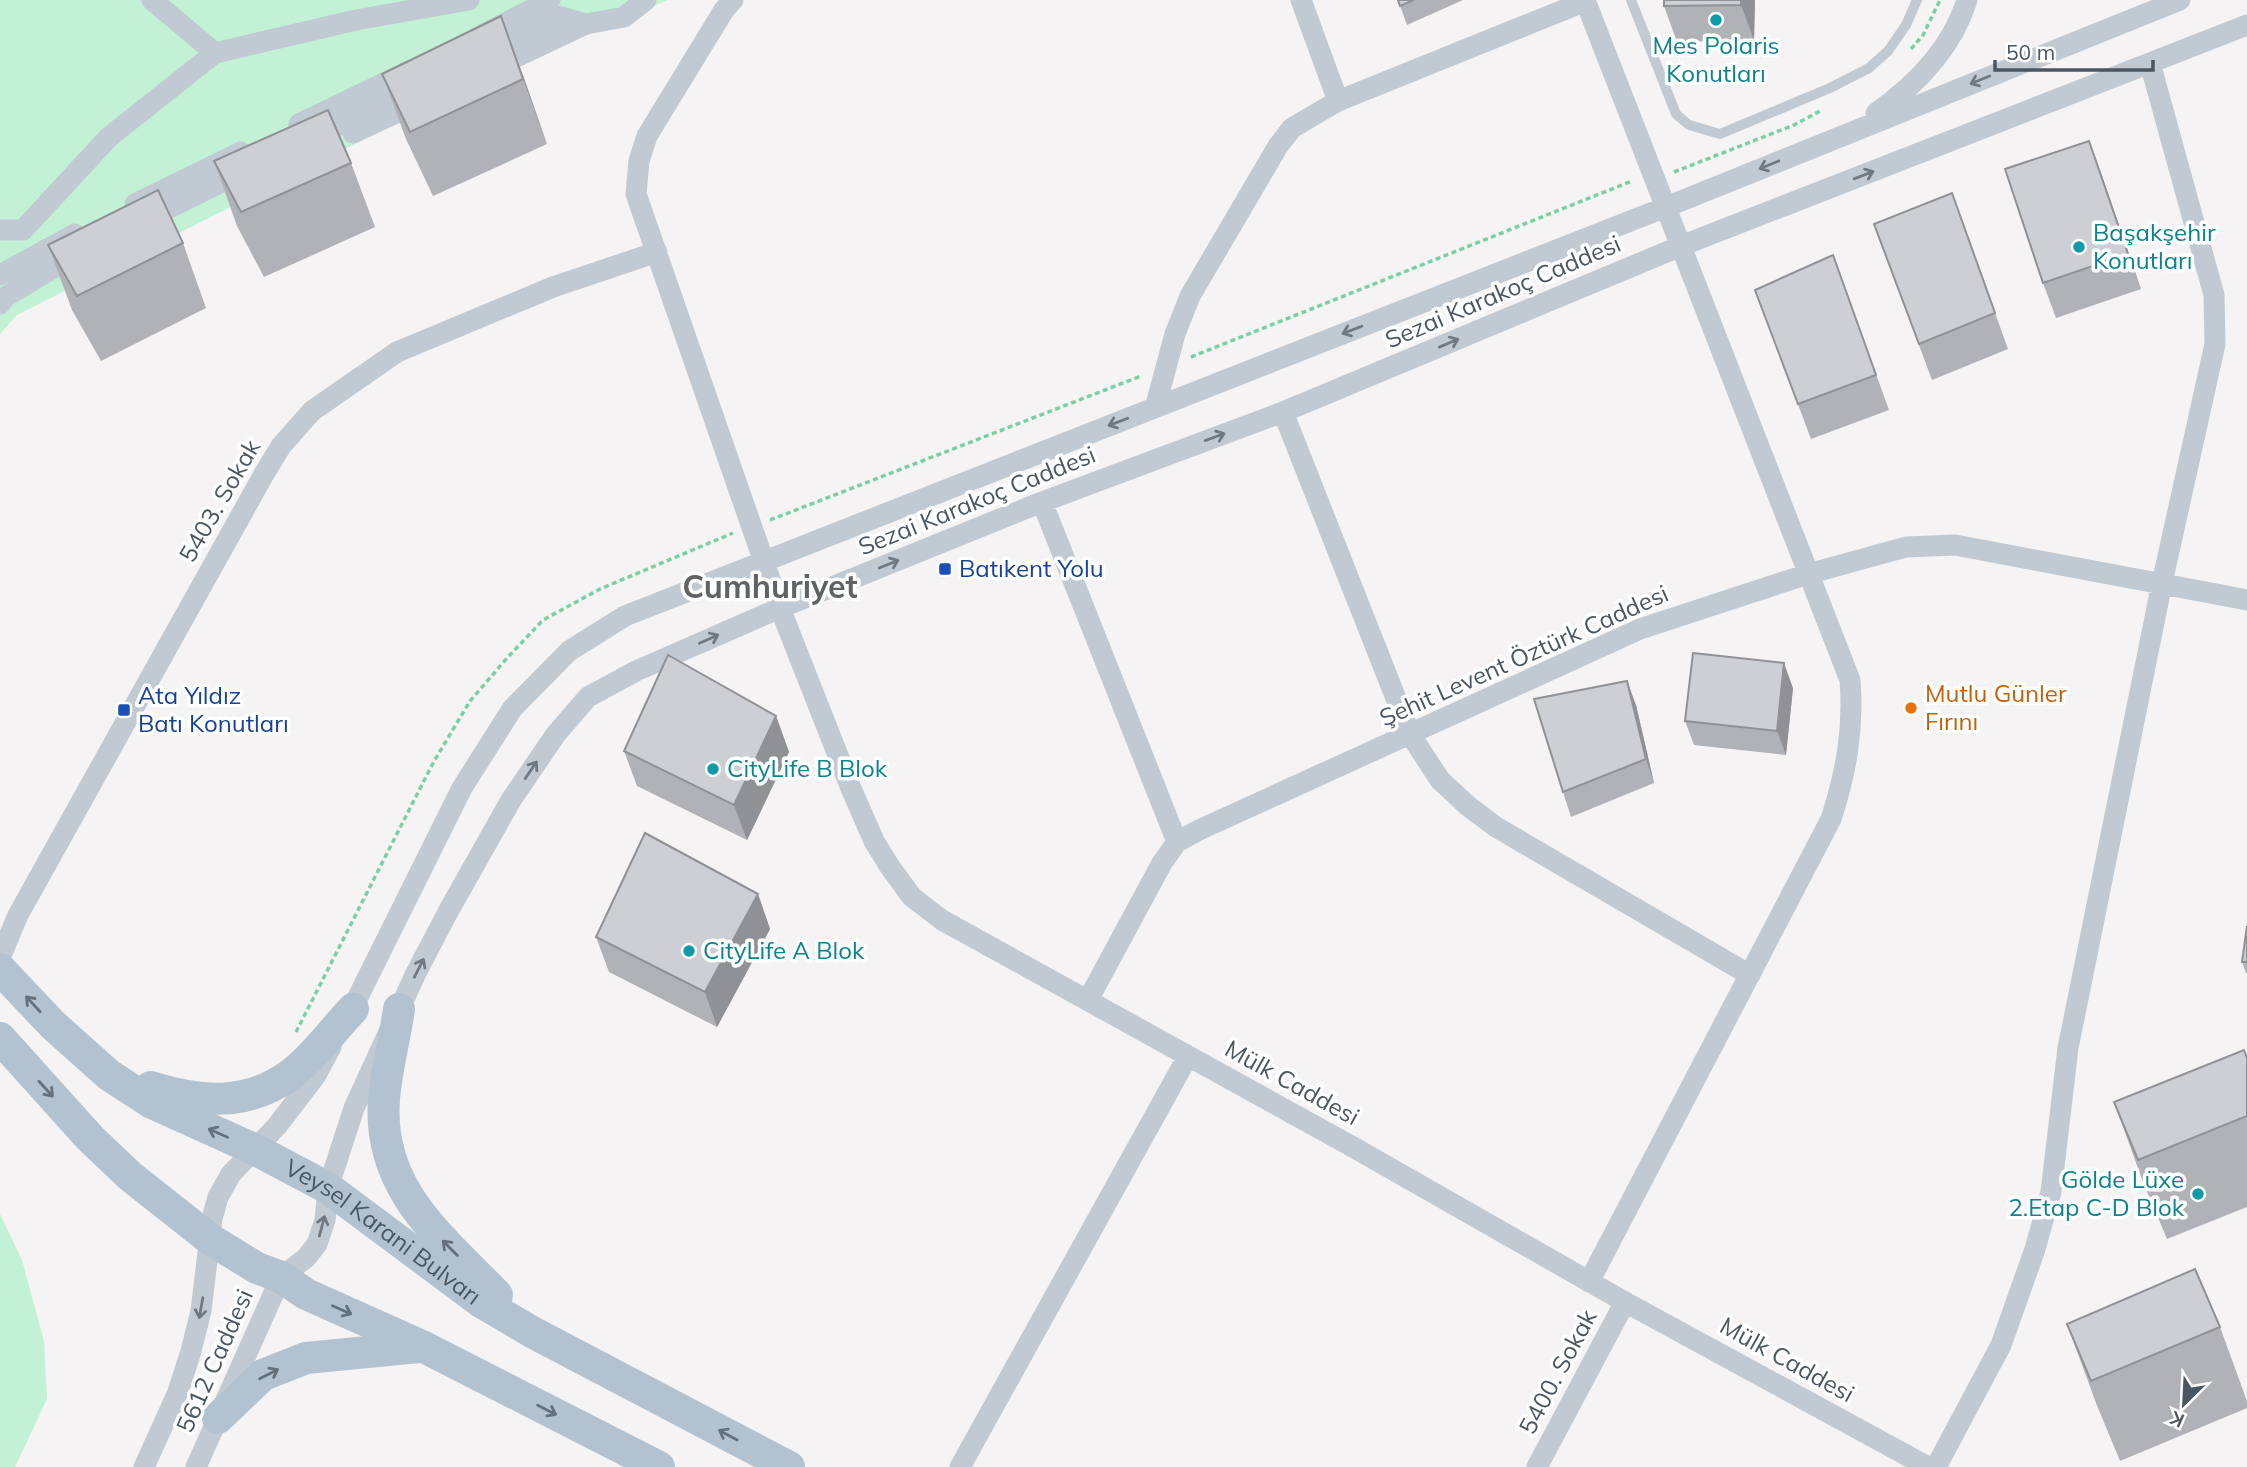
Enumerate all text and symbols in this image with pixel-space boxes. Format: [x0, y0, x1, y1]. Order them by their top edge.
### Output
marker: Mes Polaris Konutları [1708, 12, 1724, 28]
scale bar [1995, 28, 2152, 72]
place label: Mes Polaris Konutları [1652, 30, 1780, 88]
text: 50 m [2006, 39, 2055, 65]
one-way arrow [1970, 75, 1991, 88]
one-way arrow [1759, 160, 1780, 173]
one-way arrow [1852, 168, 1874, 180]
place label: Başakşehir Konutları [2093, 217, 2216, 275]
street label: Sezai Karakoç Caddesi [1380, 228, 1625, 354]
marker: Başakşehir Konutları [2071, 239, 2087, 255]
one-way arrow [1342, 325, 1364, 338]
one-way arrow [1437, 335, 1459, 348]
one-way arrow [1107, 417, 1129, 430]
one-way arrow [1203, 429, 1225, 442]
street label: 5403. Sokak [172, 433, 267, 567]
street label: Sezai Karakoç Caddesi [854, 439, 1100, 561]
place label: Batıkent Yolu [959, 553, 1104, 583]
one-way arrow [877, 557, 899, 570]
marker: Batıkent Yolu [937, 561, 953, 577]
district label: Cumhuriyet [682, 566, 858, 606]
street label: Şehit Levent Öztürk Caddesi [1374, 578, 1673, 732]
one-way arrow [698, 632, 720, 645]
place label: Mutlu Günler Fırını [1925, 678, 2067, 736]
place label: Ata Yıldız Batı Konutları [138, 680, 289, 738]
marker: Mutlu Günler Fırını [1903, 700, 1919, 716]
marker: Ata Yıldız Batı Konutları [116, 702, 132, 718]
place label: CityLife B Blok [727, 753, 888, 783]
one-way arrow [524, 761, 538, 781]
marker: CityLife B Blok [705, 761, 721, 777]
place label: CityLife A Blok [703, 935, 865, 965]
marker: CityLife A Blok [681, 943, 697, 959]
one-way arrow [412, 958, 426, 979]
one-way arrow [25, 995, 41, 1013]
street label: Mülk Caddesi [1220, 1033, 1365, 1131]
one-way arrow [37, 1080, 54, 1097]
one-way arrow [208, 1126, 229, 1139]
street label: Veysel Karani Bulvarı [280, 1152, 487, 1311]
place label: Gölde Lüxe 2.Etap C-D Blok [2008, 1164, 2185, 1222]
marker: Gölde Lüxe 2.Etap C-D Blok [2190, 1186, 2206, 1202]
one-way arrow [316, 1215, 329, 1237]
one-way arrow [442, 1239, 459, 1256]
street label: 5612 Caddesi [169, 1284, 259, 1437]
one-way arrow [194, 1296, 207, 1319]
street label: 5400. Sokak [1512, 1303, 1603, 1439]
one-way arrow [331, 1304, 353, 1317]
street label: Mülk Caddesi [1715, 1310, 1860, 1408]
one-way arrow [258, 1366, 279, 1380]
north arrow [2149, 1369, 2219, 1439]
one-way arrow [536, 1403, 557, 1417]
text: K [2165, 1405, 2188, 1433]
one-way arrow [718, 1428, 739, 1442]

